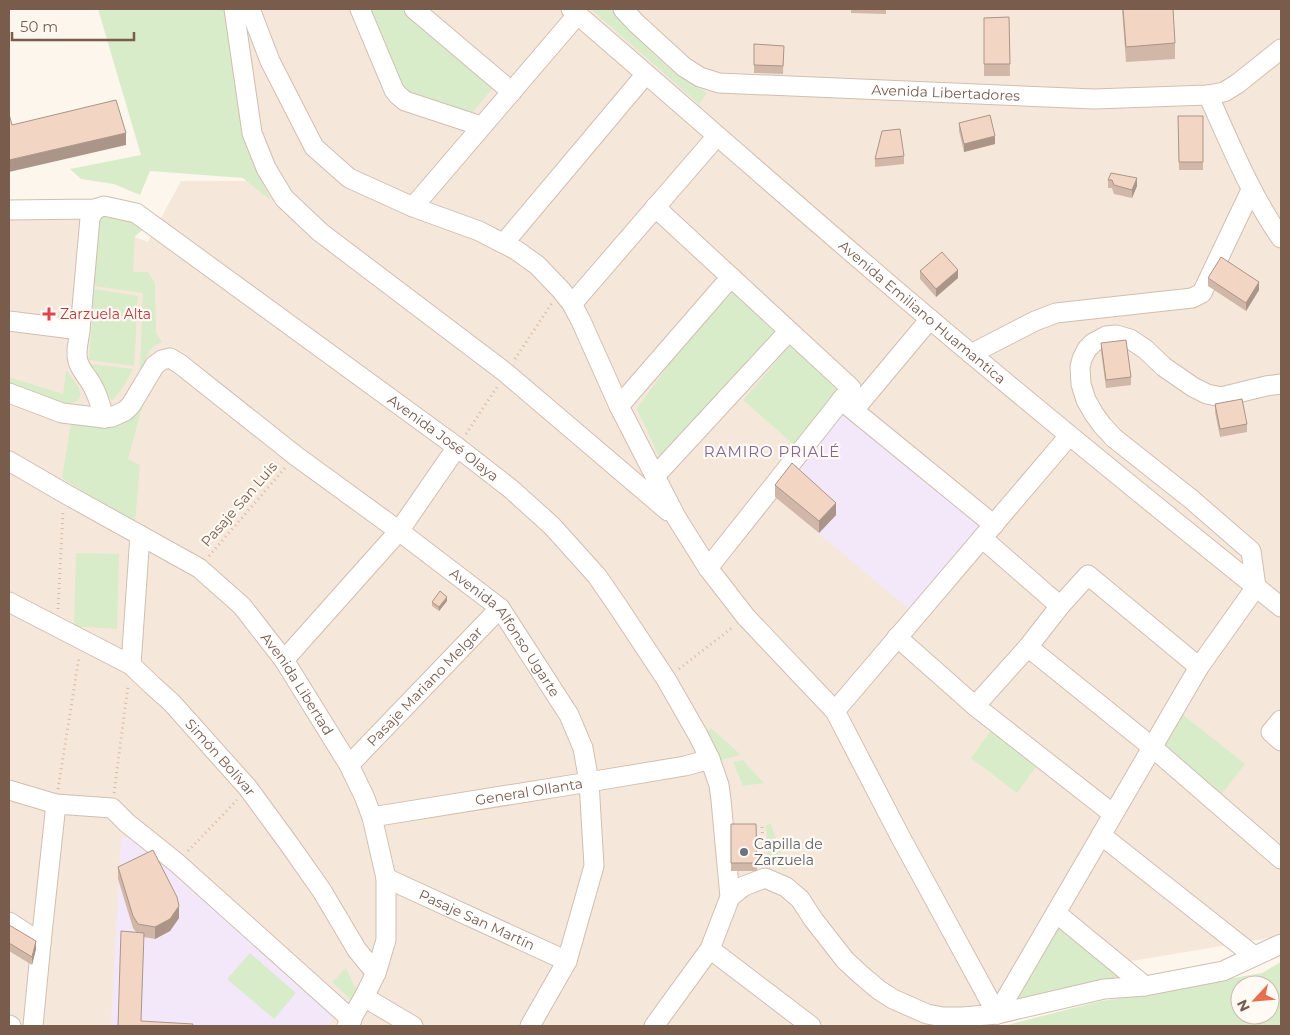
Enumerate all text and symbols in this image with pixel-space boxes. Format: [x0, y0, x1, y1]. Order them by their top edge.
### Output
scale bar [12, 10, 135, 42]
text: 50 m [20, 17, 58, 36]
street label: Avenida Libertadores [871, 81, 1021, 105]
street label: Avenida Emiliano Huamantica [835, 236, 1010, 388]
place label: Zarzuela Alta [60, 305, 151, 323]
marker: Zarzuela Alta [42, 307, 56, 321]
street label: Avenida José Olaya [384, 391, 502, 485]
district label: RAMIRO PRIALÉ [704, 442, 840, 461]
street label: Pasaje San Luis [197, 457, 281, 550]
street label: Avenida Alfonso Ugarte [446, 564, 564, 700]
street label: Pasaje Mariano Melgar [363, 622, 487, 750]
street label: Avenida Libertad [257, 629, 337, 739]
street label: Simón Bolívar [181, 715, 260, 800]
street label: General Ollanta [474, 774, 584, 809]
place label: Capilla de Zarzuela [754, 835, 823, 869]
marker: Capilla de Zarzuela [738, 846, 750, 858]
street label: Pasaje San Martín [416, 885, 538, 954]
north arrow [1230, 975, 1280, 1025]
text: N [1233, 997, 1254, 1015]

